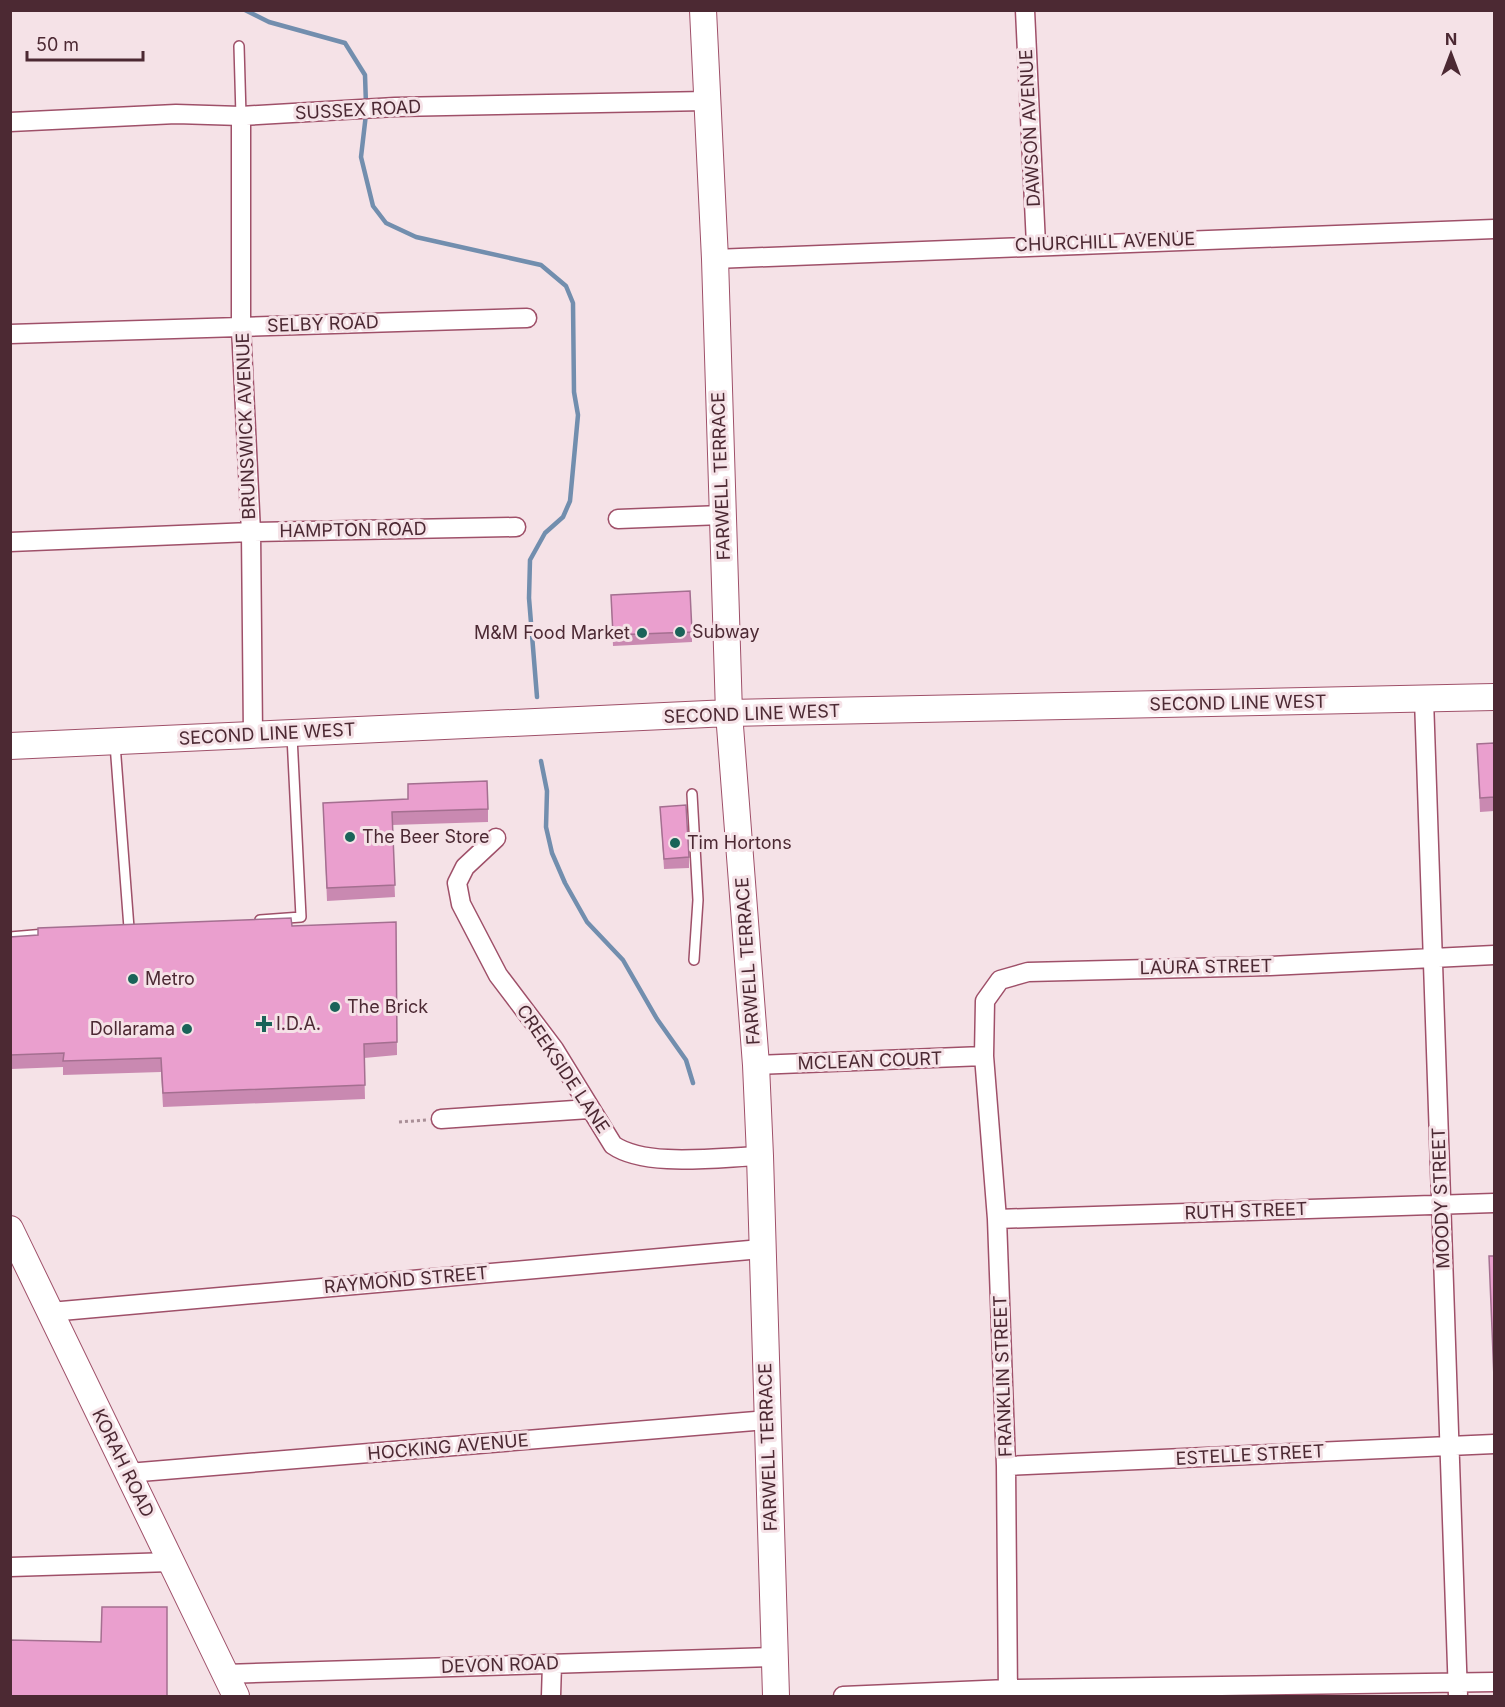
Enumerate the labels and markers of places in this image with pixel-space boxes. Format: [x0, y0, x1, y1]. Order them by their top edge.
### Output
place label: Subway [692, 621, 760, 642]
place label: M&M Food Market [474, 622, 630, 643]
marker: Subway [673, 625, 687, 639]
marker: M&M Food Market [635, 626, 649, 640]
place label: The Beer Store [362, 826, 489, 847]
marker: The Beer Store [343, 830, 357, 844]
place label: Tim Hortons [687, 832, 792, 853]
marker: Tim Hortons [668, 836, 682, 850]
place label: Metro [145, 968, 195, 989]
marker: Metro [126, 972, 140, 986]
place label: The Brick [347, 996, 428, 1017]
marker: The Brick [328, 1000, 342, 1014]
place label: I.D.A. [276, 1013, 321, 1034]
marker: I.D.A. [257, 1017, 271, 1031]
place label: Dollarama [90, 1018, 175, 1039]
marker: Dollarama [180, 1022, 194, 1036]

